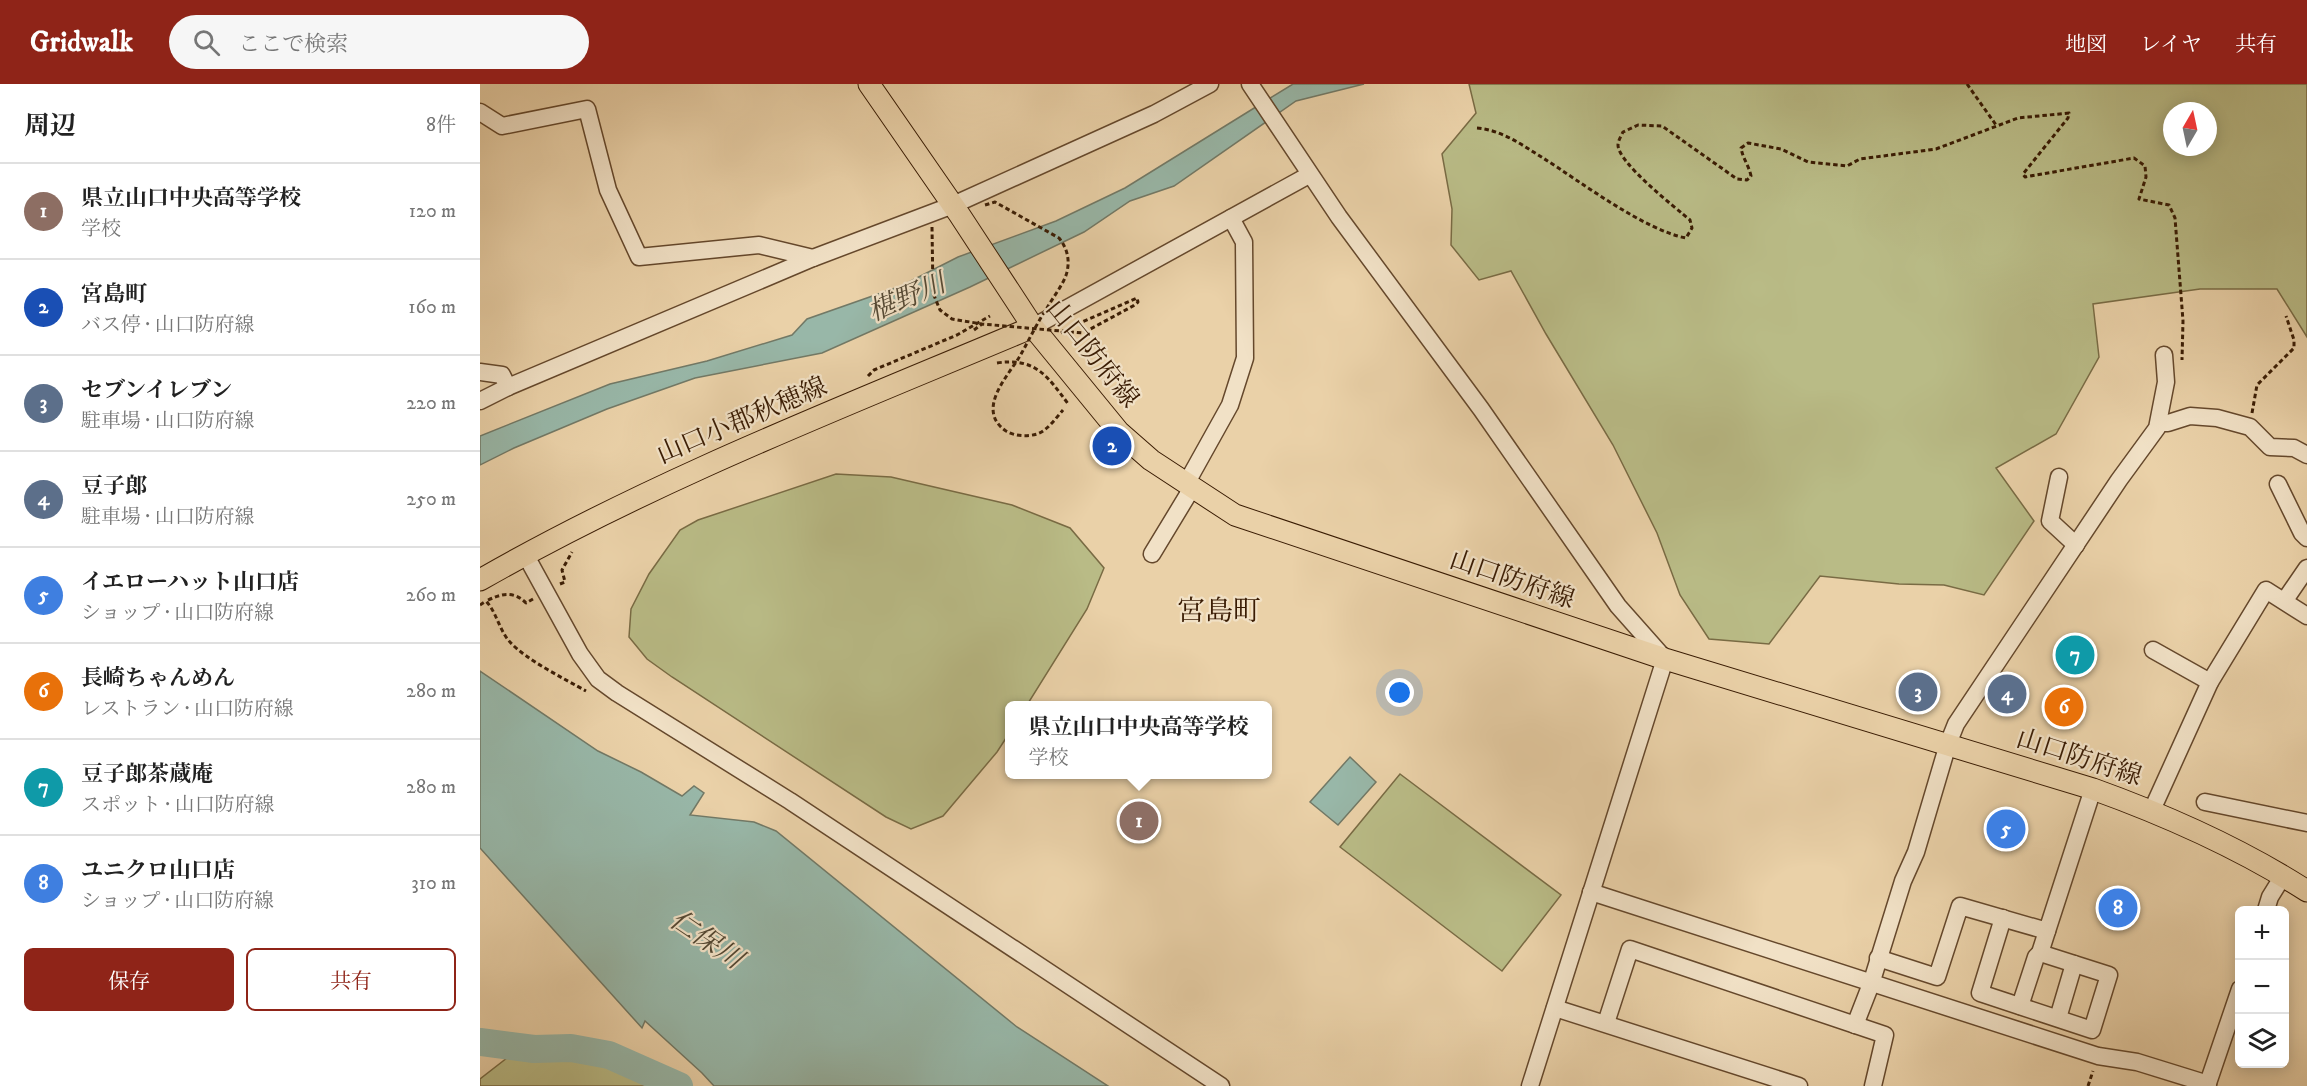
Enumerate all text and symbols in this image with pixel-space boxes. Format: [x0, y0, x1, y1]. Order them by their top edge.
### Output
search box [169, 15, 589, 69]
text: Gridwalk [30, 25, 133, 60]
icon: search [190, 26, 223, 59]
text: ここで検索 [238, 31, 348, 58]
text: 地図 [2065, 32, 2107, 58]
text: レイヤ [2140, 32, 2202, 58]
text: 共有 [2235, 32, 2277, 58]
north arrow [2163, 102, 2217, 156]
text: 周辺 [24, 110, 76, 143]
text: 8件 [426, 113, 456, 138]
text: 県立山口中央高等学校 [81, 185, 301, 212]
text: 1 [40, 199, 47, 224]
text: 120 m [409, 199, 456, 224]
text: 学校 [81, 217, 121, 242]
water label: 椹野川 [863, 265, 954, 329]
text: 宮島町 [81, 281, 147, 308]
street label: 山口防府線 [1038, 293, 1146, 415]
text: 2 [39, 295, 48, 320]
text: 160 m [408, 295, 456, 320]
text: バス停 · 山口防府線 [81, 313, 254, 338]
street label: 山口小郡秋穂線 [652, 370, 832, 472]
text: セブンイレブン [81, 377, 232, 404]
text: 3 [40, 391, 47, 416]
text: 220 m [406, 391, 456, 416]
text: 駐車場 · 山口防府線 [81, 409, 254, 434]
pin: 2 [1092, 424, 1132, 469]
text: 豆子郎 [81, 473, 147, 500]
text: 4 [38, 487, 49, 512]
text: 250 m [406, 487, 456, 512]
text: 駐車場 · 山口防府線 [81, 505, 254, 530]
street label: 山口防府線 [1445, 543, 1579, 617]
text: イエローハット山口店 [81, 569, 299, 596]
text: 5 [39, 583, 48, 608]
text: 260 m [406, 583, 456, 608]
district label: 宮島町 [1177, 594, 1261, 629]
text: ショップ · 山口防府線 [81, 601, 274, 626]
pin: 7 [2056, 632, 2094, 678]
text: 長崎ちゃんめん [81, 665, 235, 692]
pin: 3 [1898, 670, 1938, 714]
pin: 4 [1988, 672, 2026, 716]
your location [1385, 678, 1414, 707]
text: 6 [38, 679, 49, 704]
text: 280 m [406, 679, 456, 704]
pin: 6 [2044, 684, 2084, 730]
text: レストラン · 山口防府線 [81, 697, 294, 722]
popup [1005, 701, 1272, 779]
text: 県立山口中央高等学校 [1028, 714, 1249, 741]
street label: 山口防府線 [2012, 722, 2146, 794]
text: 学校 [1028, 746, 1068, 771]
text: 豆子郎茶蔵庵 [81, 761, 213, 788]
text: 7 [38, 775, 49, 800]
text: 280 m [406, 775, 456, 800]
text: スポット · 山口防府線 [81, 793, 274, 818]
pin: 1 [1120, 798, 1158, 844]
pin: 5 [1986, 806, 2026, 852]
text: ユニクロ山口店 [81, 857, 235, 884]
text: 8 [38, 871, 49, 896]
text: 310 m [411, 871, 456, 896]
pin: 8 [2098, 886, 2138, 930]
text: ショップ · 山口防府線 [81, 889, 274, 914]
water label: 仁保川 [663, 903, 752, 978]
map controls [2235, 906, 2289, 1068]
button: + [2235, 906, 2289, 960]
button: 保存 [24, 948, 234, 1011]
button: 共有 [246, 948, 456, 1011]
button: − [2235, 960, 2289, 1014]
button: layers [2235, 1014, 2289, 1068]

